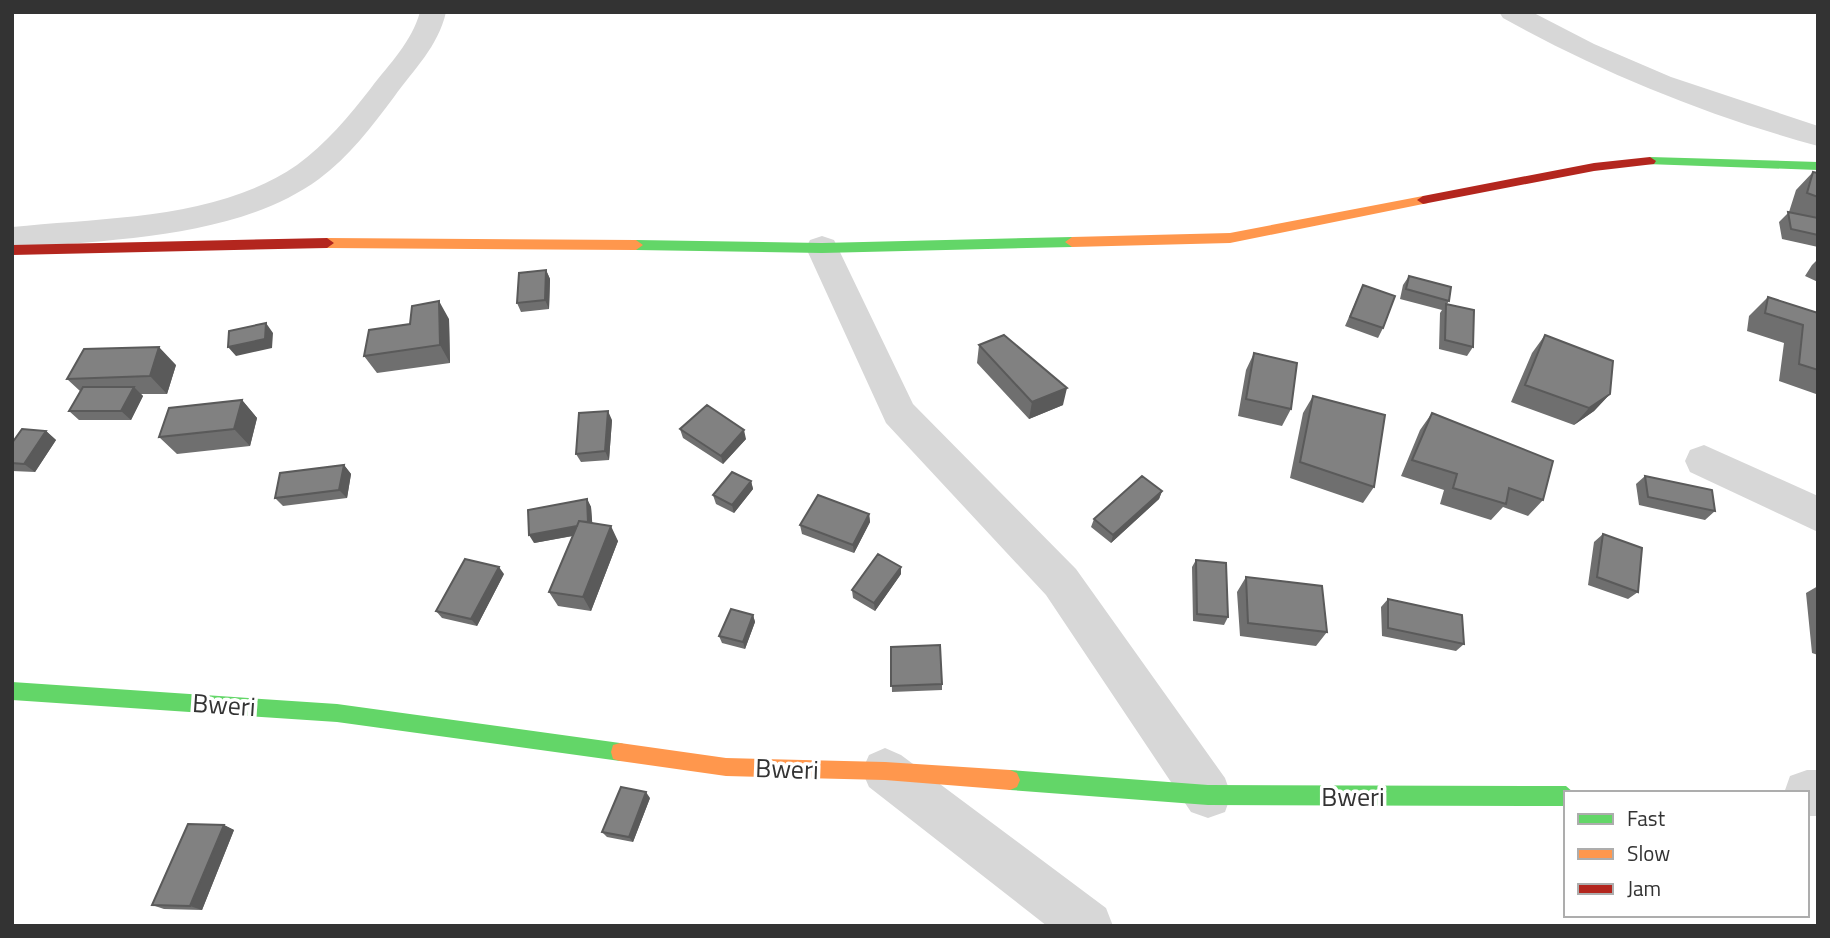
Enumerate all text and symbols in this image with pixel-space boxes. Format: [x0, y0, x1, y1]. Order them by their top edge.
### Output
street label: Bweri [191, 683, 257, 726]
street label: Bweri [755, 748, 819, 789]
street label: Bweri [1321, 777, 1385, 816]
legend [1564, 791, 1809, 917]
text: Fast [1627, 802, 1666, 834]
text: Slow [1627, 837, 1670, 869]
text: Jam [1627, 872, 1661, 904]

